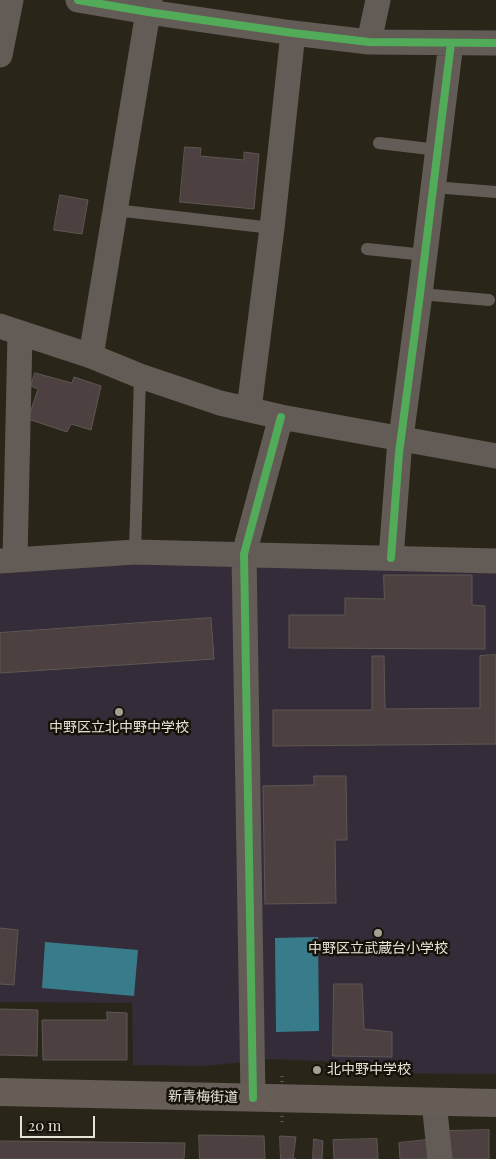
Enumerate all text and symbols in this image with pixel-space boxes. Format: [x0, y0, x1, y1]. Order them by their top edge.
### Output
marker: 中野区立北中野中学校 [113, 706, 125, 718]
place label: 中野区立北中野中学校 [49, 720, 189, 736]
marker: 中野区立武蔵台小学校 [372, 927, 384, 939]
place label: 中野区立武蔵台小学校 [308, 941, 448, 957]
place label: 北中野中学校 [327, 1062, 411, 1078]
marker: 北中野中学校 [311, 1064, 323, 1076]
street label: 新青梅街道 [168, 1088, 238, 1106]
scale bar [22, 1106, 98, 1138]
text: 20 m [28, 1115, 61, 1135]

